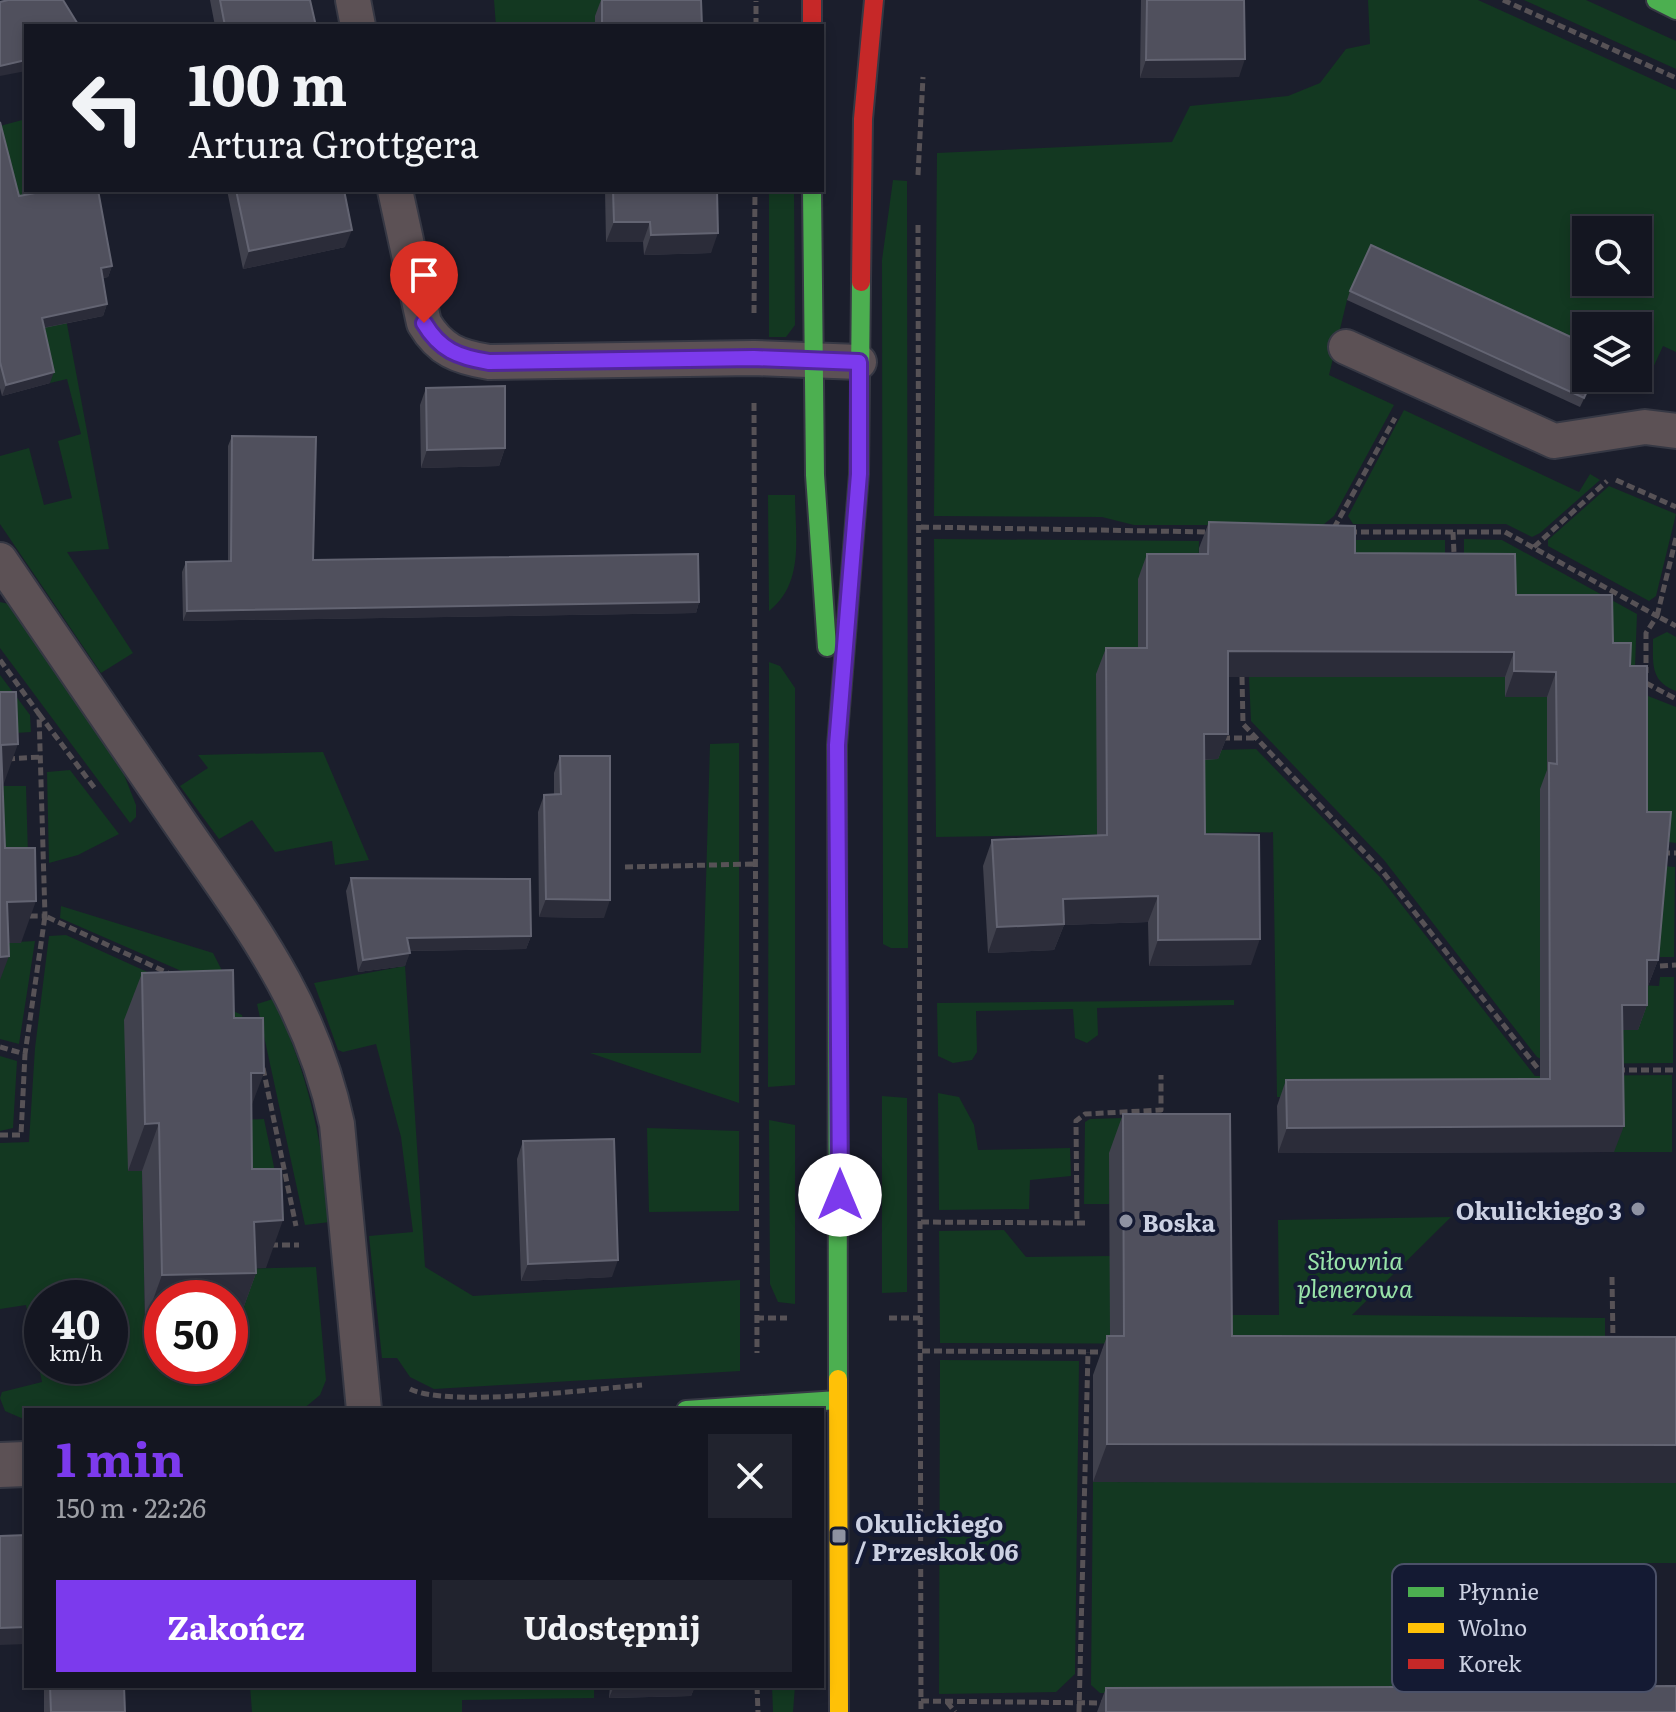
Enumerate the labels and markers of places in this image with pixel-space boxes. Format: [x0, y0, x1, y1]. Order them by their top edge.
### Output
pin [390, 241, 458, 323]
place label: Okulickiego 3 [1456, 1192, 1622, 1227]
marker: Okulickiego 3 [1629, 1200, 1647, 1218]
place label: Boska [1142, 1204, 1215, 1239]
marker: Boska [1117, 1212, 1135, 1230]
place label: Okulickiego / Przeskok 06 [855, 1505, 1019, 1568]
marker: Okulickiego / Przeskok 06 [830, 1527, 848, 1545]

